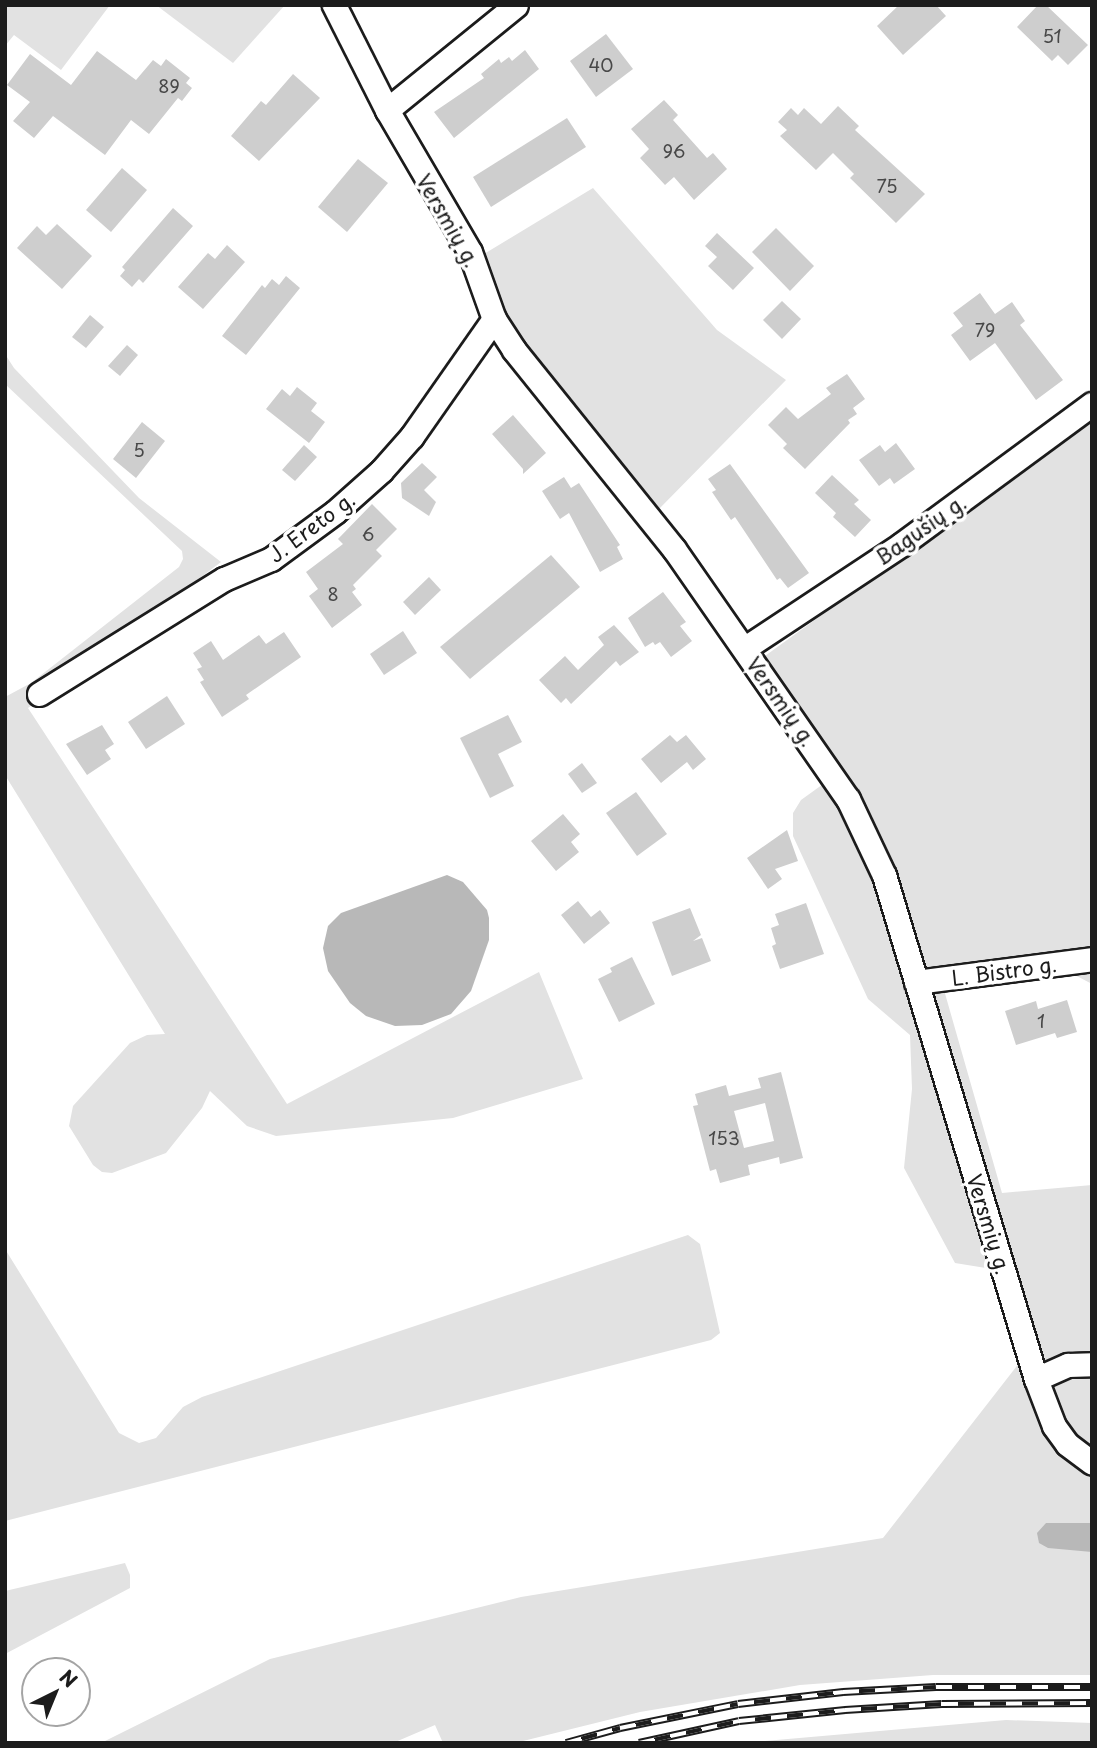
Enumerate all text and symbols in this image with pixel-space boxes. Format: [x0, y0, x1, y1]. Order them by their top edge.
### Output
house number: 51 [1042, 25, 1062, 47]
house number: 40 [588, 54, 614, 76]
house number: 89 [158, 75, 180, 97]
house number: 96 [663, 140, 685, 162]
street label: Versmių g. [412, 169, 486, 271]
house number: 75 [877, 175, 897, 197]
house number: 79 [975, 319, 995, 341]
house number: 5 [133, 439, 145, 461]
street label: J. Ereto g. [262, 485, 360, 567]
street label: Bagušių g. [870, 489, 970, 569]
house number: 6 [362, 523, 374, 545]
house number: 8 [327, 583, 339, 605]
street label: Versmių g. [742, 651, 822, 751]
street label: L. Bistro g. [948, 950, 1060, 990]
house number: 1 [1037, 1010, 1045, 1032]
house number: 153 [708, 1127, 740, 1149]
street label: Versmių g. [963, 1171, 1017, 1277]
north arrow [21, 1657, 91, 1727]
text: N [54, 1663, 84, 1693]

